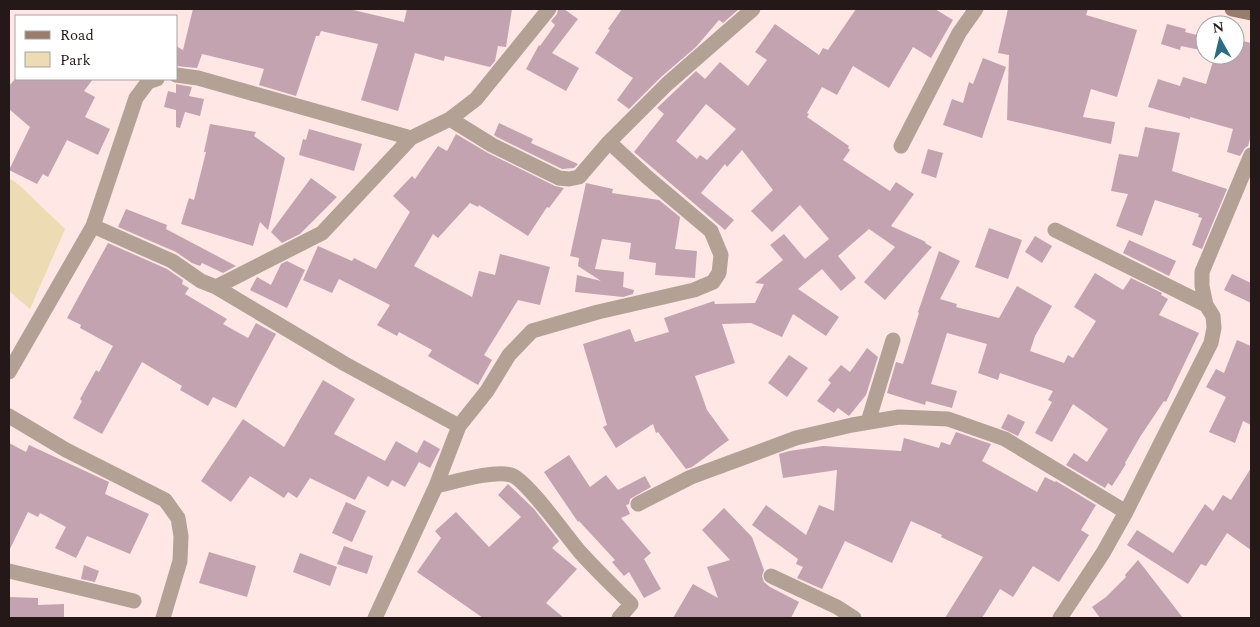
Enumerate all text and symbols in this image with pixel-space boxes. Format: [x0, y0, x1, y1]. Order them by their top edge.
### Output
legend [15, 15, 178, 80]
north arrow [1195, 15, 1245, 65]
text: N [1211, 16, 1225, 39]
text: Road [60, 24, 94, 47]
text: Park [60, 49, 91, 72]

